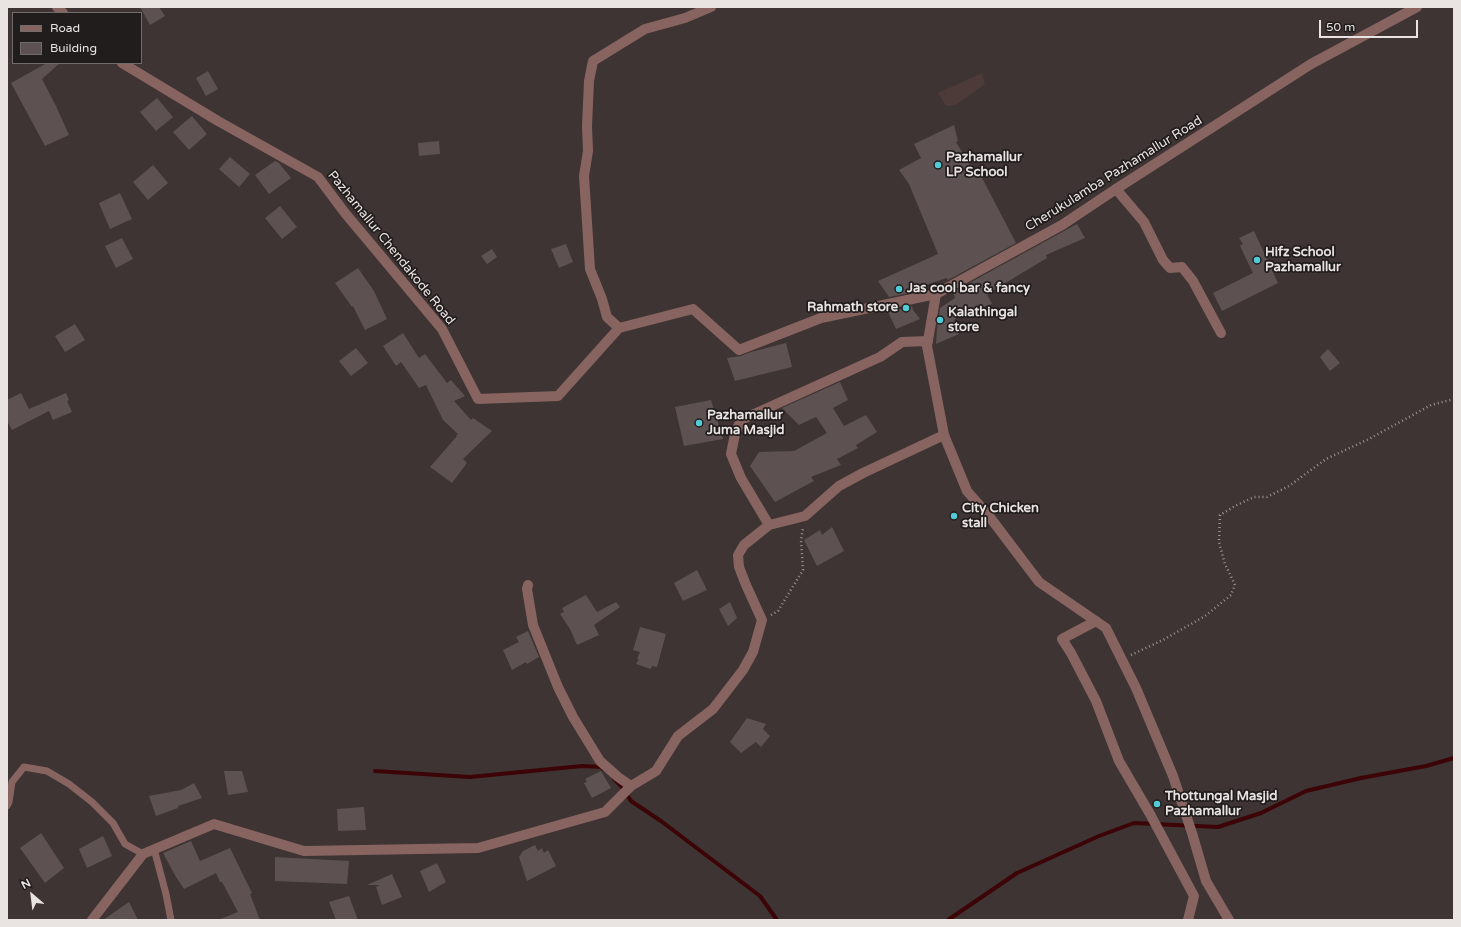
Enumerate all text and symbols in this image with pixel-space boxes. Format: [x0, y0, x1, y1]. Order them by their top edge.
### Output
legend [12, 12, 142, 64]
scale bar [1321, 12, 1420, 38]
text: 50 m [1326, 20, 1355, 34]
text: Road [50, 21, 80, 35]
text: Building [50, 41, 97, 55]
street label: Cherukulamba Pazhamallur Road [1023, 113, 1205, 235]
place label: Pazhamallur LP School [946, 150, 1022, 181]
marker: Pazhamallur LP School [933, 160, 943, 170]
street label: Pazhamallur Chendakode Road [324, 168, 458, 328]
place label: Hifz School Pazhamallur [1265, 245, 1341, 276]
marker: Hifz School Pazhamallur [1252, 255, 1262, 265]
place label: Jas cool bar & fancy [907, 281, 1030, 297]
marker: Jas cool bar & fancy [894, 284, 904, 294]
place label: Rahmath store [807, 300, 898, 316]
marker: Rahmath store [901, 303, 911, 313]
place label: Kalathingal store [948, 305, 1017, 336]
marker: Kalathingal store [935, 315, 945, 325]
place label: Pazhamallur Juma Masjid [707, 408, 784, 439]
marker: Pazhamallur Juma Masjid [694, 418, 704, 428]
place label: City Chicken stall [962, 501, 1039, 532]
marker: City Chicken stall [949, 511, 959, 521]
place label: Thottungal Masjid Pazhamallur [1165, 789, 1277, 820]
marker: Thottungal Masjid Pazhamallur [1152, 799, 1162, 809]
north arrow [12, 875, 52, 915]
text: N [19, 876, 33, 892]

